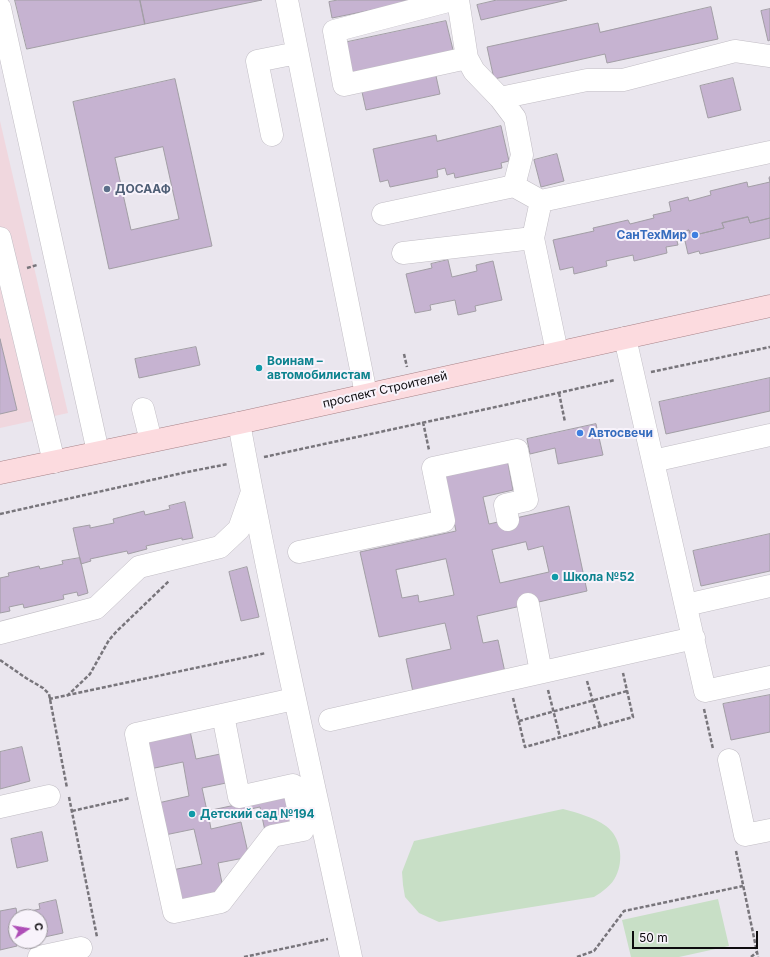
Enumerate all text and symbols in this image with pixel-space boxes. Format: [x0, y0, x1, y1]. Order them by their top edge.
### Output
place label: ДОСААФ [115, 182, 171, 196]
marker: ДОСААФ [102, 184, 112, 194]
place label: СанТехМир [617, 228, 687, 242]
marker: СанТехМир [690, 230, 700, 240]
place label: Воинам – автомобилистам [267, 354, 370, 382]
marker: Воинам – автомобилистам [254, 363, 264, 373]
street label: проспект Строителей [321, 369, 449, 411]
place label: Автосвечи [588, 426, 653, 440]
marker: Автосвечи [575, 428, 585, 438]
place label: Школа №52 [563, 570, 634, 584]
marker: Школа №52 [550, 572, 560, 582]
place label: Детский сад №194 [200, 807, 315, 821]
marker: Детский сад №194 [187, 809, 197, 819]
north arrow [8, 909, 48, 949]
text: С [31, 921, 46, 932]
scale bar [634, 923, 760, 949]
text: 50 m [639, 930, 668, 945]

